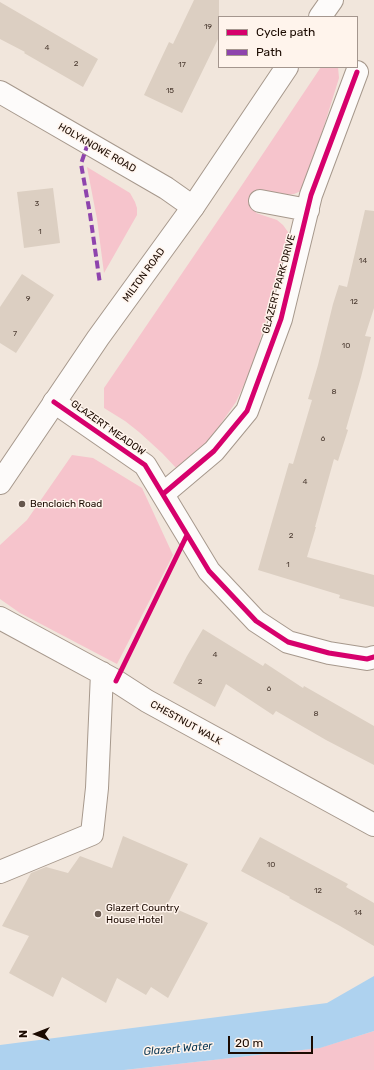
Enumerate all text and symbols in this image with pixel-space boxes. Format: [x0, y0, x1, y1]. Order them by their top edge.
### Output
legend [218, 16, 358, 68]
house number: 19 [204, 22, 212, 32]
text: Cycle path [256, 25, 315, 39]
house number: 4 [45, 43, 49, 53]
text: Path [256, 45, 282, 59]
house number: 2 [74, 59, 78, 69]
house number: 17 [178, 60, 186, 70]
house number: 15 [166, 86, 174, 96]
street label: HOLYKNOWE ROAD [56, 121, 138, 175]
house number: 3 [35, 199, 39, 209]
house number: 1 [38, 227, 42, 237]
street label: GLAZERT PARK DRIVE [260, 233, 298, 335]
street label: MILTON ROAD [120, 246, 168, 304]
house number: 14 [359, 256, 367, 266]
house number: 9 [26, 294, 30, 304]
house number: 12 [350, 297, 358, 307]
house number: 7 [13, 329, 17, 339]
house number: 10 [342, 341, 350, 351]
house number: 8 [331, 387, 337, 397]
street label: GLAZERT MEADOW [68, 398, 148, 458]
house number: 6 [321, 434, 325, 444]
house number: 4 [303, 477, 307, 487]
place label: Bencloich Road [30, 498, 102, 510]
marker: Bencloich Road [17, 499, 27, 509]
house number: 2 [289, 531, 293, 541]
house number: 1 [286, 560, 290, 570]
house number: 4 [213, 650, 217, 660]
house number: 2 [198, 677, 202, 687]
house number: 6 [267, 684, 271, 694]
street label: CHESTNUT WALK [148, 698, 224, 748]
house number: 8 [313, 709, 319, 719]
house number: 10 [267, 860, 275, 870]
house number: 12 [314, 886, 322, 896]
place label: Glazert Country House Hotel [106, 902, 179, 926]
house number: 14 [354, 908, 362, 918]
marker: Glazert Country House Hotel [93, 909, 103, 919]
north arrow [16, 1014, 56, 1054]
scale bar [230, 1028, 315, 1054]
text: N [17, 1030, 30, 1038]
text: 20 m [235, 1036, 263, 1050]
water label: Glazert Water [143, 1039, 213, 1059]

